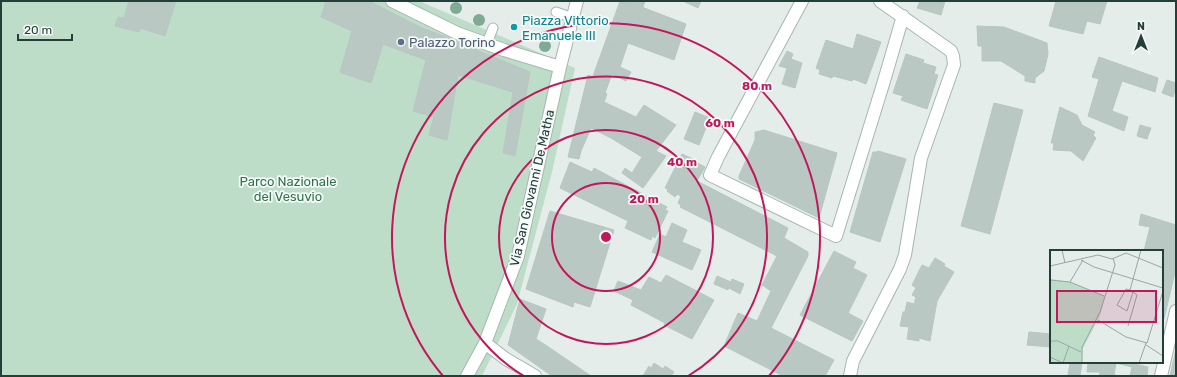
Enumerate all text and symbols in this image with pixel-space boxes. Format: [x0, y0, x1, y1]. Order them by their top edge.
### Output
place label: Piazza Vittorio Emanuele III [522, 13, 609, 43]
scale bar [18, 16, 72, 42]
north arrow [1121, 16, 1161, 56]
text: N [1137, 20, 1145, 33]
marker: Piazza Vittorio Emanuele III [509, 22, 519, 32]
text: 20 m [24, 23, 52, 37]
place label: Palazzo Torino [409, 35, 495, 50]
marker: Palazzo Torino [396, 37, 406, 47]
text: 80 m [742, 79, 772, 93]
street label: Via San Giovanni De Matha [507, 108, 557, 268]
text: 60 m [705, 116, 735, 130]
text: 40 m [667, 155, 697, 169]
park label: Parco Nazionale del Vesuvio [240, 174, 336, 204]
text: 20 m [629, 192, 659, 206]
centre of rings [599, 230, 613, 244]
inset map [1050, 250, 1163, 363]

